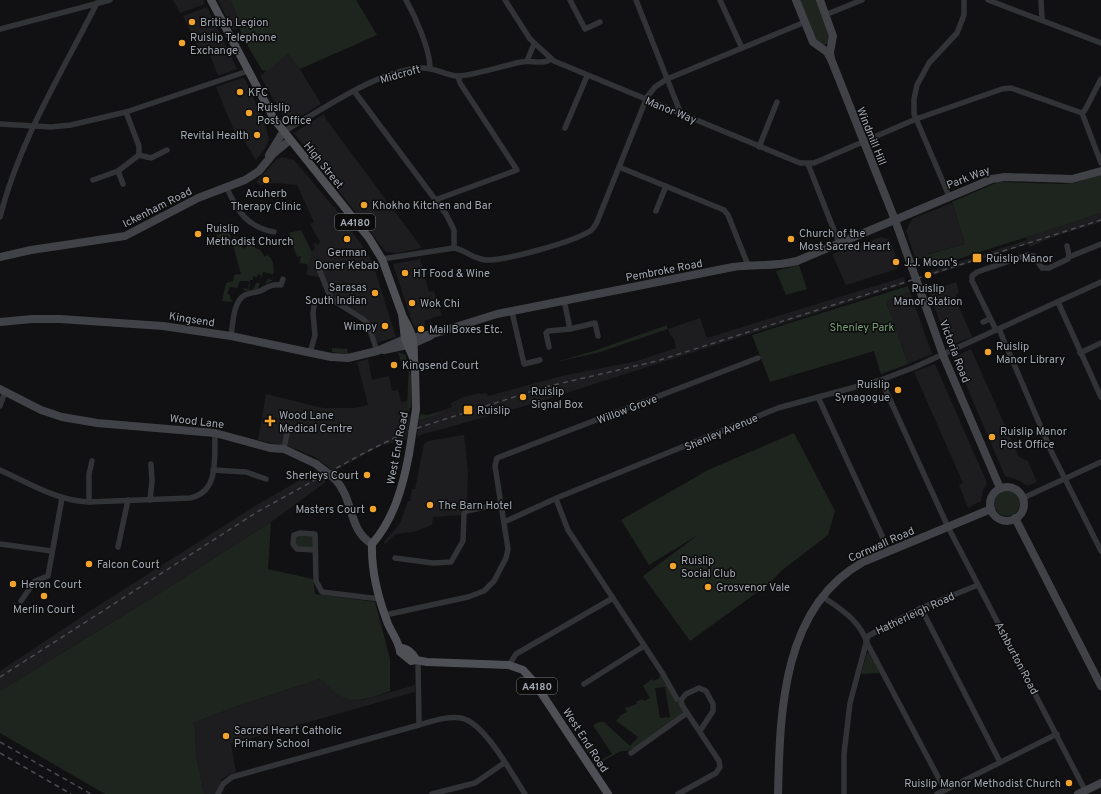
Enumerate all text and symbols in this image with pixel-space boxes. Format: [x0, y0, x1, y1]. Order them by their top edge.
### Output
place label: British Legion [200, 16, 268, 30]
marker: British Legion [187, 17, 197, 27]
place label: Ruislip Telephone Exchange [190, 31, 277, 58]
marker: Ruislip Telephone Exchange [177, 38, 187, 48]
street label: Midcroft [378, 63, 422, 87]
place label: KFC [248, 86, 268, 100]
marker: KFC [235, 87, 245, 97]
street label: Manor Way [643, 94, 698, 128]
place label: Ruislip Post Office [257, 101, 312, 128]
street label: Windmill Hill [853, 105, 889, 167]
marker: Ruislip Post Office [244, 108, 254, 118]
place label: Revital Health [180, 129, 249, 143]
marker: Revital Health [252, 130, 262, 140]
street label: High Street [300, 140, 346, 192]
street label: Park Way [945, 163, 992, 193]
marker: Acuherb Therapy Clinic [261, 175, 271, 185]
street label: Ickenham Road [120, 184, 194, 231]
place label: Acuherb Therapy Clinic [231, 187, 301, 214]
place label: Khokho Kitchen and Bar [372, 199, 493, 213]
marker: Khokho Kitchen and Bar [359, 200, 369, 210]
road number: A4180 [335, 214, 375, 230]
place label: Ruislip Methodist Church [206, 222, 293, 249]
place label: Church of the Most Sacred Heart [799, 227, 891, 254]
marker: Ruislip Methodist Church [193, 229, 203, 239]
marker: German Doner Kebab [342, 234, 352, 244]
marker: Church of the Most Sacred Heart [786, 234, 796, 244]
place label: German Doner Kebab [315, 246, 379, 273]
marker: Ruislip Manor [971, 252, 983, 264]
place label: Ruislip Manor [986, 252, 1054, 266]
place label: J.J. Moon's [904, 256, 958, 270]
street label: Pembroke Road [625, 257, 704, 285]
marker: J.J. Moon's [891, 257, 901, 267]
place label: HT Food & Wine [413, 267, 490, 281]
marker: HT Food & Wine [400, 268, 410, 278]
marker: Ruislip Manor Station [923, 270, 933, 280]
place label: Sarasas South Indian [305, 281, 367, 308]
place label: Ruislip Manor Station [894, 282, 962, 309]
marker: Sarasas South Indian [370, 288, 380, 298]
place label: Wok Chi [420, 297, 460, 311]
marker: Wok Chi [407, 298, 417, 308]
street label: Kingsend [168, 309, 216, 331]
street label: Victoria Road [936, 318, 972, 385]
place label: Wimpy [344, 320, 377, 334]
marker: Wimpy [380, 321, 390, 331]
park label: Shenley Park [830, 321, 895, 335]
place label: Mail Boxes Etc. [429, 323, 502, 337]
marker: Mail Boxes Etc. [416, 324, 426, 334]
place label: Ruislip Manor Library [996, 340, 1065, 367]
marker: Ruislip Manor Library [983, 347, 993, 357]
place label: Kingsend Court [402, 359, 479, 373]
marker: Kingsend Court [389, 360, 399, 370]
place label: Ruislip Synagogue [835, 378, 890, 405]
place label: Ruislip Signal Box [531, 385, 583, 412]
marker: Ruislip Synagogue [893, 385, 903, 395]
marker: Ruislip Signal Box [518, 392, 528, 402]
street label: Willow Grove [595, 392, 660, 428]
marker: Ruislip [462, 404, 474, 416]
place label: Ruislip [477, 404, 510, 418]
place label: Wood Lane Medical Centre [279, 409, 353, 436]
street label: West End Road [384, 411, 412, 486]
street label: Shenley Avenue [683, 411, 760, 455]
street label: Wood Lane [169, 412, 225, 432]
marker: Wood Lane Medical Centre [264, 415, 276, 427]
place label: Ruislip Manor Post Office [1000, 425, 1068, 452]
marker: Ruislip Manor Post Office [987, 432, 997, 442]
place label: Sherleys Court [286, 469, 359, 483]
marker: Sherleys Court [362, 470, 372, 480]
place label: The Barn Hotel [438, 499, 512, 513]
marker: The Barn Hotel [425, 500, 435, 510]
place label: Masters Court [295, 503, 365, 517]
marker: Masters Court [368, 504, 378, 514]
street label: Cornwall Road [846, 524, 917, 566]
place label: Ruislip Social Club [681, 554, 736, 581]
place label: Falcon Court [97, 558, 160, 572]
marker: Falcon Court [84, 559, 94, 569]
marker: Ruislip Social Club [668, 561, 678, 571]
place label: Heron Court [21, 578, 82, 592]
marker: Heron Court [8, 579, 18, 589]
place label: Grosvenor Vale [716, 581, 790, 595]
marker: Grosvenor Vale [703, 582, 713, 592]
street label: Hatherleigh Road [874, 589, 957, 638]
marker: Merlin Court [39, 591, 49, 601]
place label: Merlin Court [13, 603, 75, 617]
street label: Ashburton Road [991, 620, 1041, 697]
road number: A4180 [517, 678, 557, 694]
street label: West End Road [559, 706, 611, 775]
place label: Sacred Heart Catholic Primary School [234, 724, 342, 751]
marker: Sacred Heart Catholic Primary School [221, 731, 231, 741]
place label: Ruislip Manor Methodist Church [904, 777, 1061, 791]
marker: Ruislip Manor Methodist Church [1064, 778, 1074, 788]

